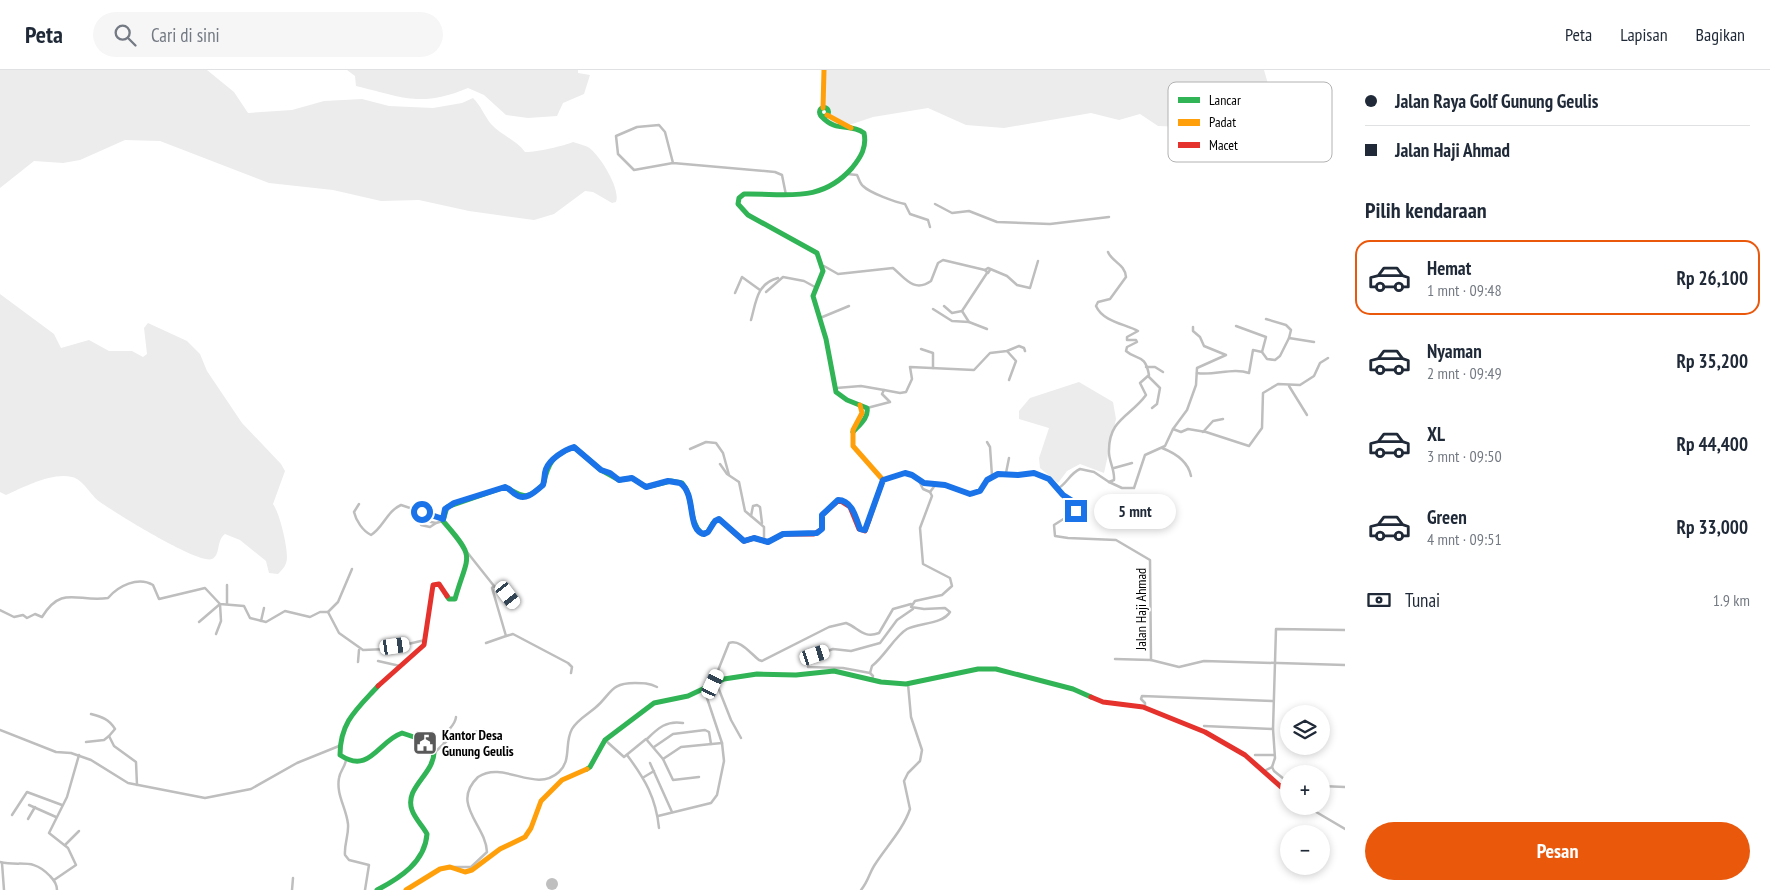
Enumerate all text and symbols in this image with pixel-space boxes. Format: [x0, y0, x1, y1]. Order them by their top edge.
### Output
search box [93, 12, 443, 57]
text: Peta [25, 19, 63, 50]
icon: search [111, 21, 139, 49]
text: Cari di sini [151, 23, 220, 47]
text: Peta [1565, 23, 1592, 46]
text: Lapisan [1620, 23, 1668, 46]
text: Bagikan [1696, 23, 1745, 46]
legend [1168, 82, 1332, 162]
text: Jalan Raya Golf Gunung Geulis [1395, 89, 1598, 113]
text: Lancar [1209, 91, 1241, 109]
text: Padat [1209, 113, 1236, 131]
text: Macet [1209, 136, 1238, 154]
text: Jalan Haji Ahmad [1395, 138, 1510, 162]
text: Pilih kendaraan [1365, 196, 1487, 224]
icon: car [1367, 255, 1412, 300]
text: Hemat [1427, 256, 1471, 280]
text: Rp 26,100 [1677, 266, 1748, 290]
text: 1 mnt · 09:48 [1427, 280, 1502, 300]
icon: car [1367, 338, 1412, 383]
text: Nyaman [1427, 339, 1482, 363]
text: Rp 35,200 [1677, 349, 1748, 373]
text: 2 mnt · 09:49 [1427, 363, 1502, 383]
icon: car [1367, 421, 1412, 466]
text: XL [1427, 422, 1445, 446]
text: Rp 44,400 [1677, 432, 1748, 456]
text: 3 mnt · 09:50 [1427, 446, 1502, 466]
callout: 5 mnt [1094, 494, 1176, 528]
route end [1065, 500, 1087, 522]
route start [411, 501, 433, 523]
text: 5 mnt [1118, 501, 1152, 521]
icon: car [1367, 504, 1412, 549]
text: Green [1427, 505, 1467, 529]
text: Rp 33,000 [1677, 515, 1748, 539]
text: 4 mnt · 09:51 [1427, 529, 1502, 549]
street label: Jalan Haji Ahmad [1132, 568, 1150, 651]
car [492, 579, 523, 611]
icon: cash [1365, 586, 1393, 614]
text: Tunai [1405, 588, 1440, 612]
text: 1.9 km [1713, 590, 1750, 610]
car [379, 636, 410, 656]
car [798, 643, 831, 667]
car [699, 667, 726, 701]
map controls [1280, 705, 1330, 875]
button: layers [1280, 705, 1330, 755]
place label: Kantor Desa Gunung Geulis [442, 726, 514, 760]
public building icon: Kantor Desa Gunung Geulis [412, 730, 438, 756]
button: + [1280, 765, 1330, 815]
button: Pesan [1365, 822, 1750, 880]
button: − [1280, 825, 1330, 875]

